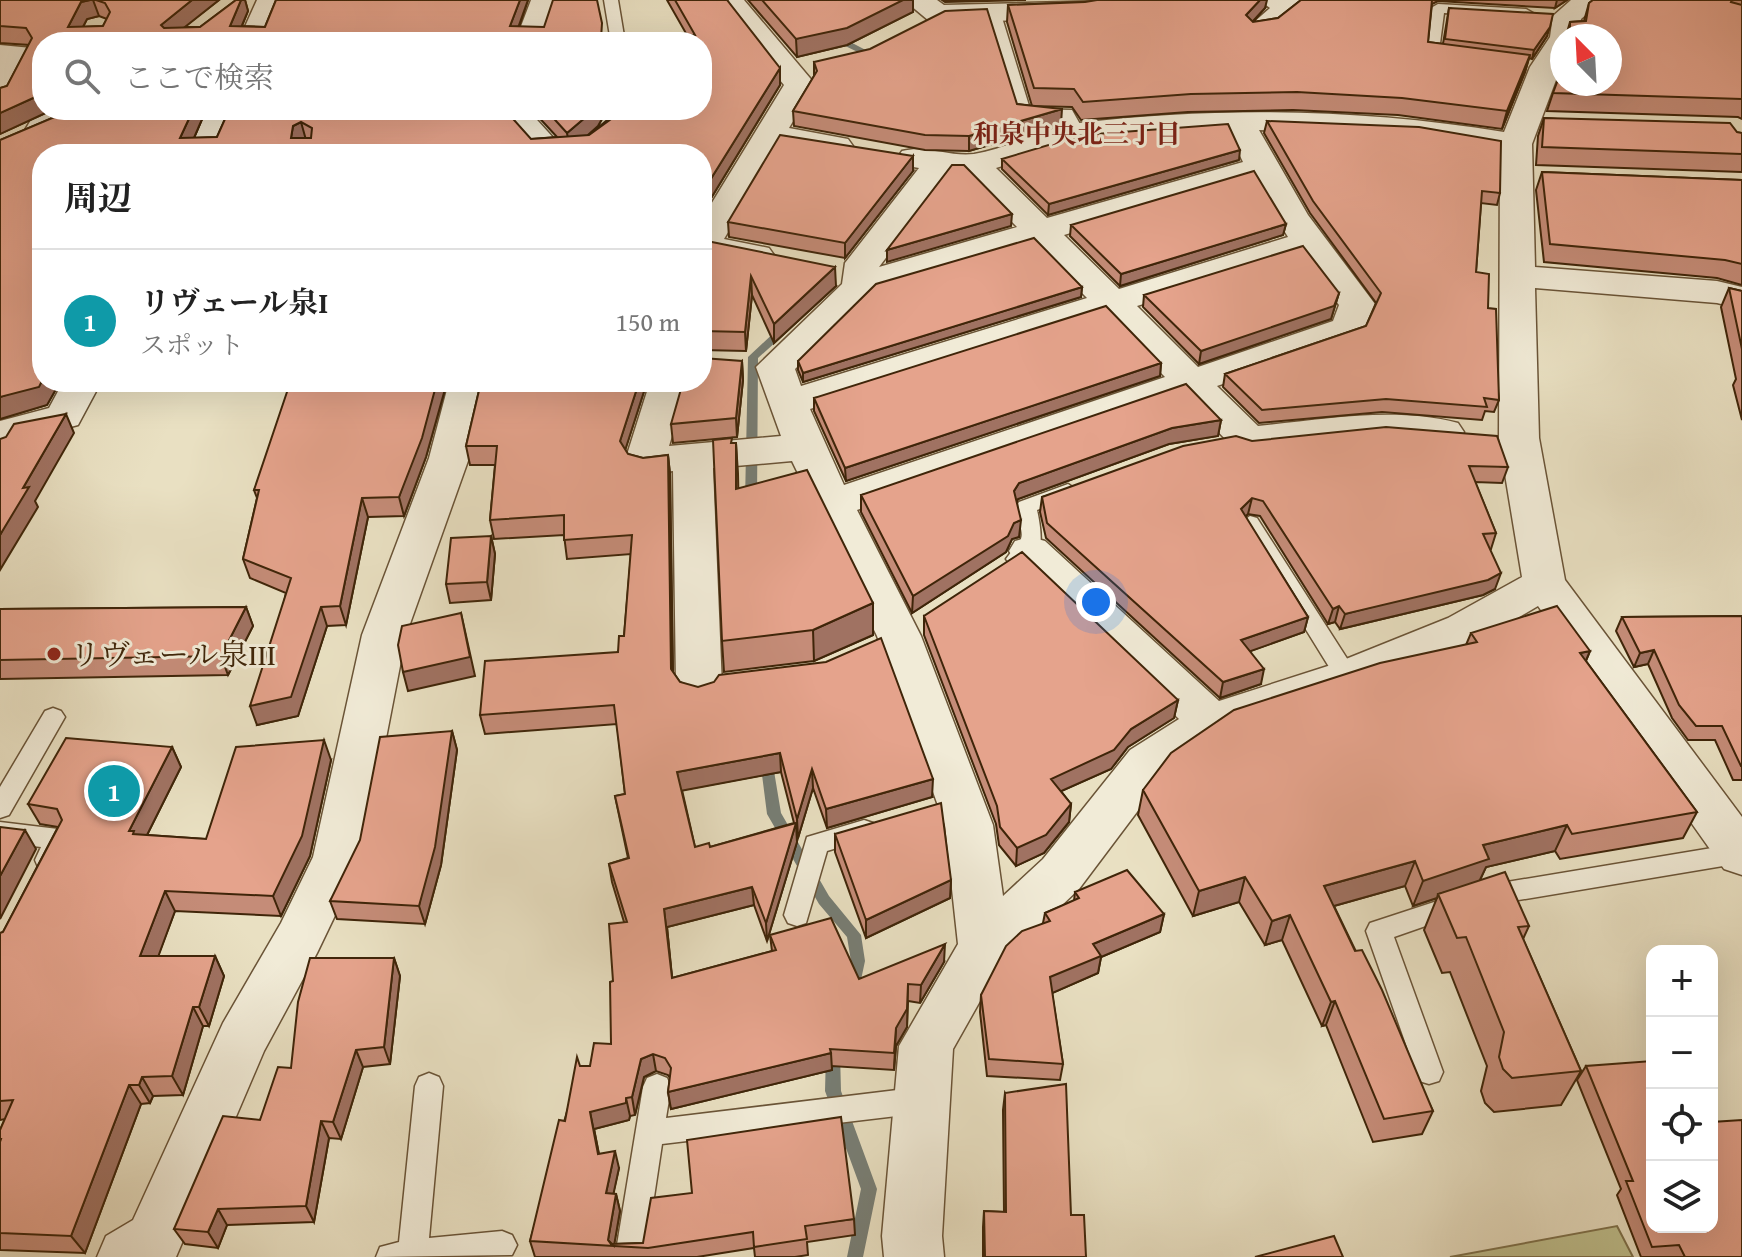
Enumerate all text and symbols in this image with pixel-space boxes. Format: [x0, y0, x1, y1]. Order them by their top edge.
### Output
north arrow [1550, 24, 1622, 96]
search box [32, 32, 712, 120]
icon: search [60, 54, 104, 98]
text: ここで検索 [124, 55, 274, 99]
district label: 和泉中央北三丁目 [973, 114, 1181, 153]
text: 周辺 [64, 173, 132, 222]
text: リヴェール泉I [140, 280, 328, 324]
text: 1 [83, 302, 97, 341]
text: 150 m [615, 302, 680, 341]
text: スポット [140, 325, 244, 364]
your location [1076, 582, 1116, 622]
place label: リヴェール泉III [70, 632, 276, 676]
marker: リヴェール泉III [45, 645, 63, 663]
pin: 1 [88, 761, 140, 821]
map controls [1646, 945, 1718, 1233]
button: + [1646, 945, 1718, 1017]
button: − [1646, 1017, 1718, 1089]
button: locate [1646, 1089, 1718, 1161]
button: layers [1646, 1161, 1718, 1233]

